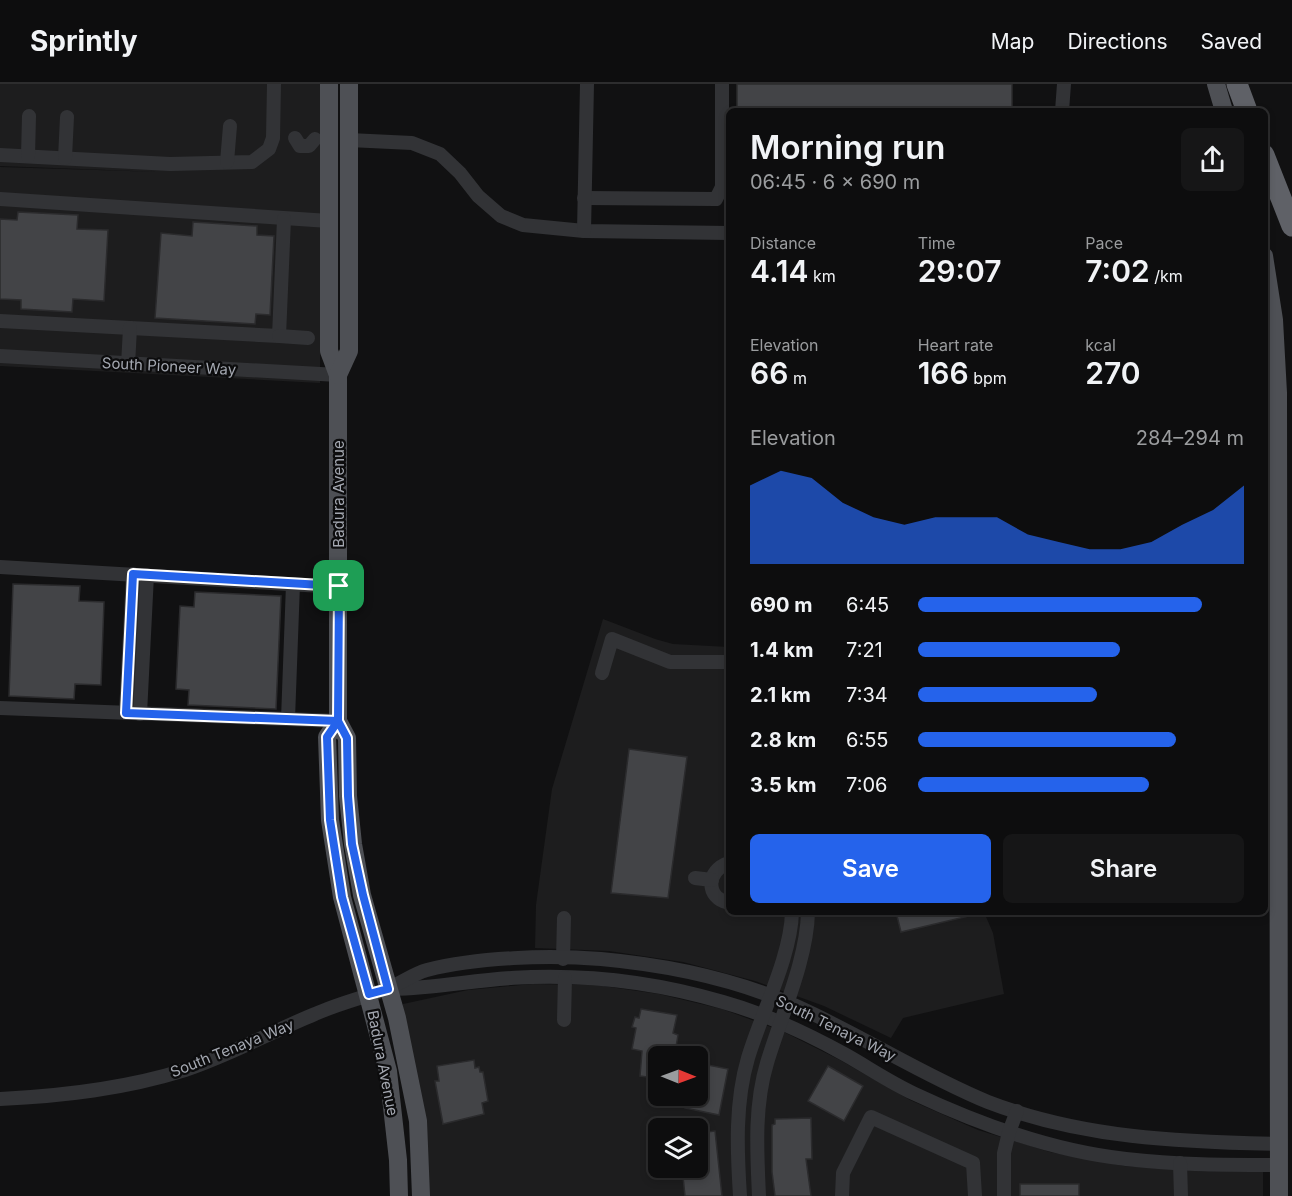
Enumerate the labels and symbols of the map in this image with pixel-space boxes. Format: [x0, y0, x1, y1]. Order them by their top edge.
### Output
street label: South Pioneer Way [101, 353, 237, 379]
street label: Badura Avenue [329, 440, 348, 548]
pin [313, 560, 364, 611]
street label: South Tenaya Way [773, 991, 900, 1066]
street label: Badura Avenue [363, 1009, 403, 1117]
street label: South Tenaya Way [167, 1014, 297, 1081]
north arrow [648, 1046, 708, 1106]

